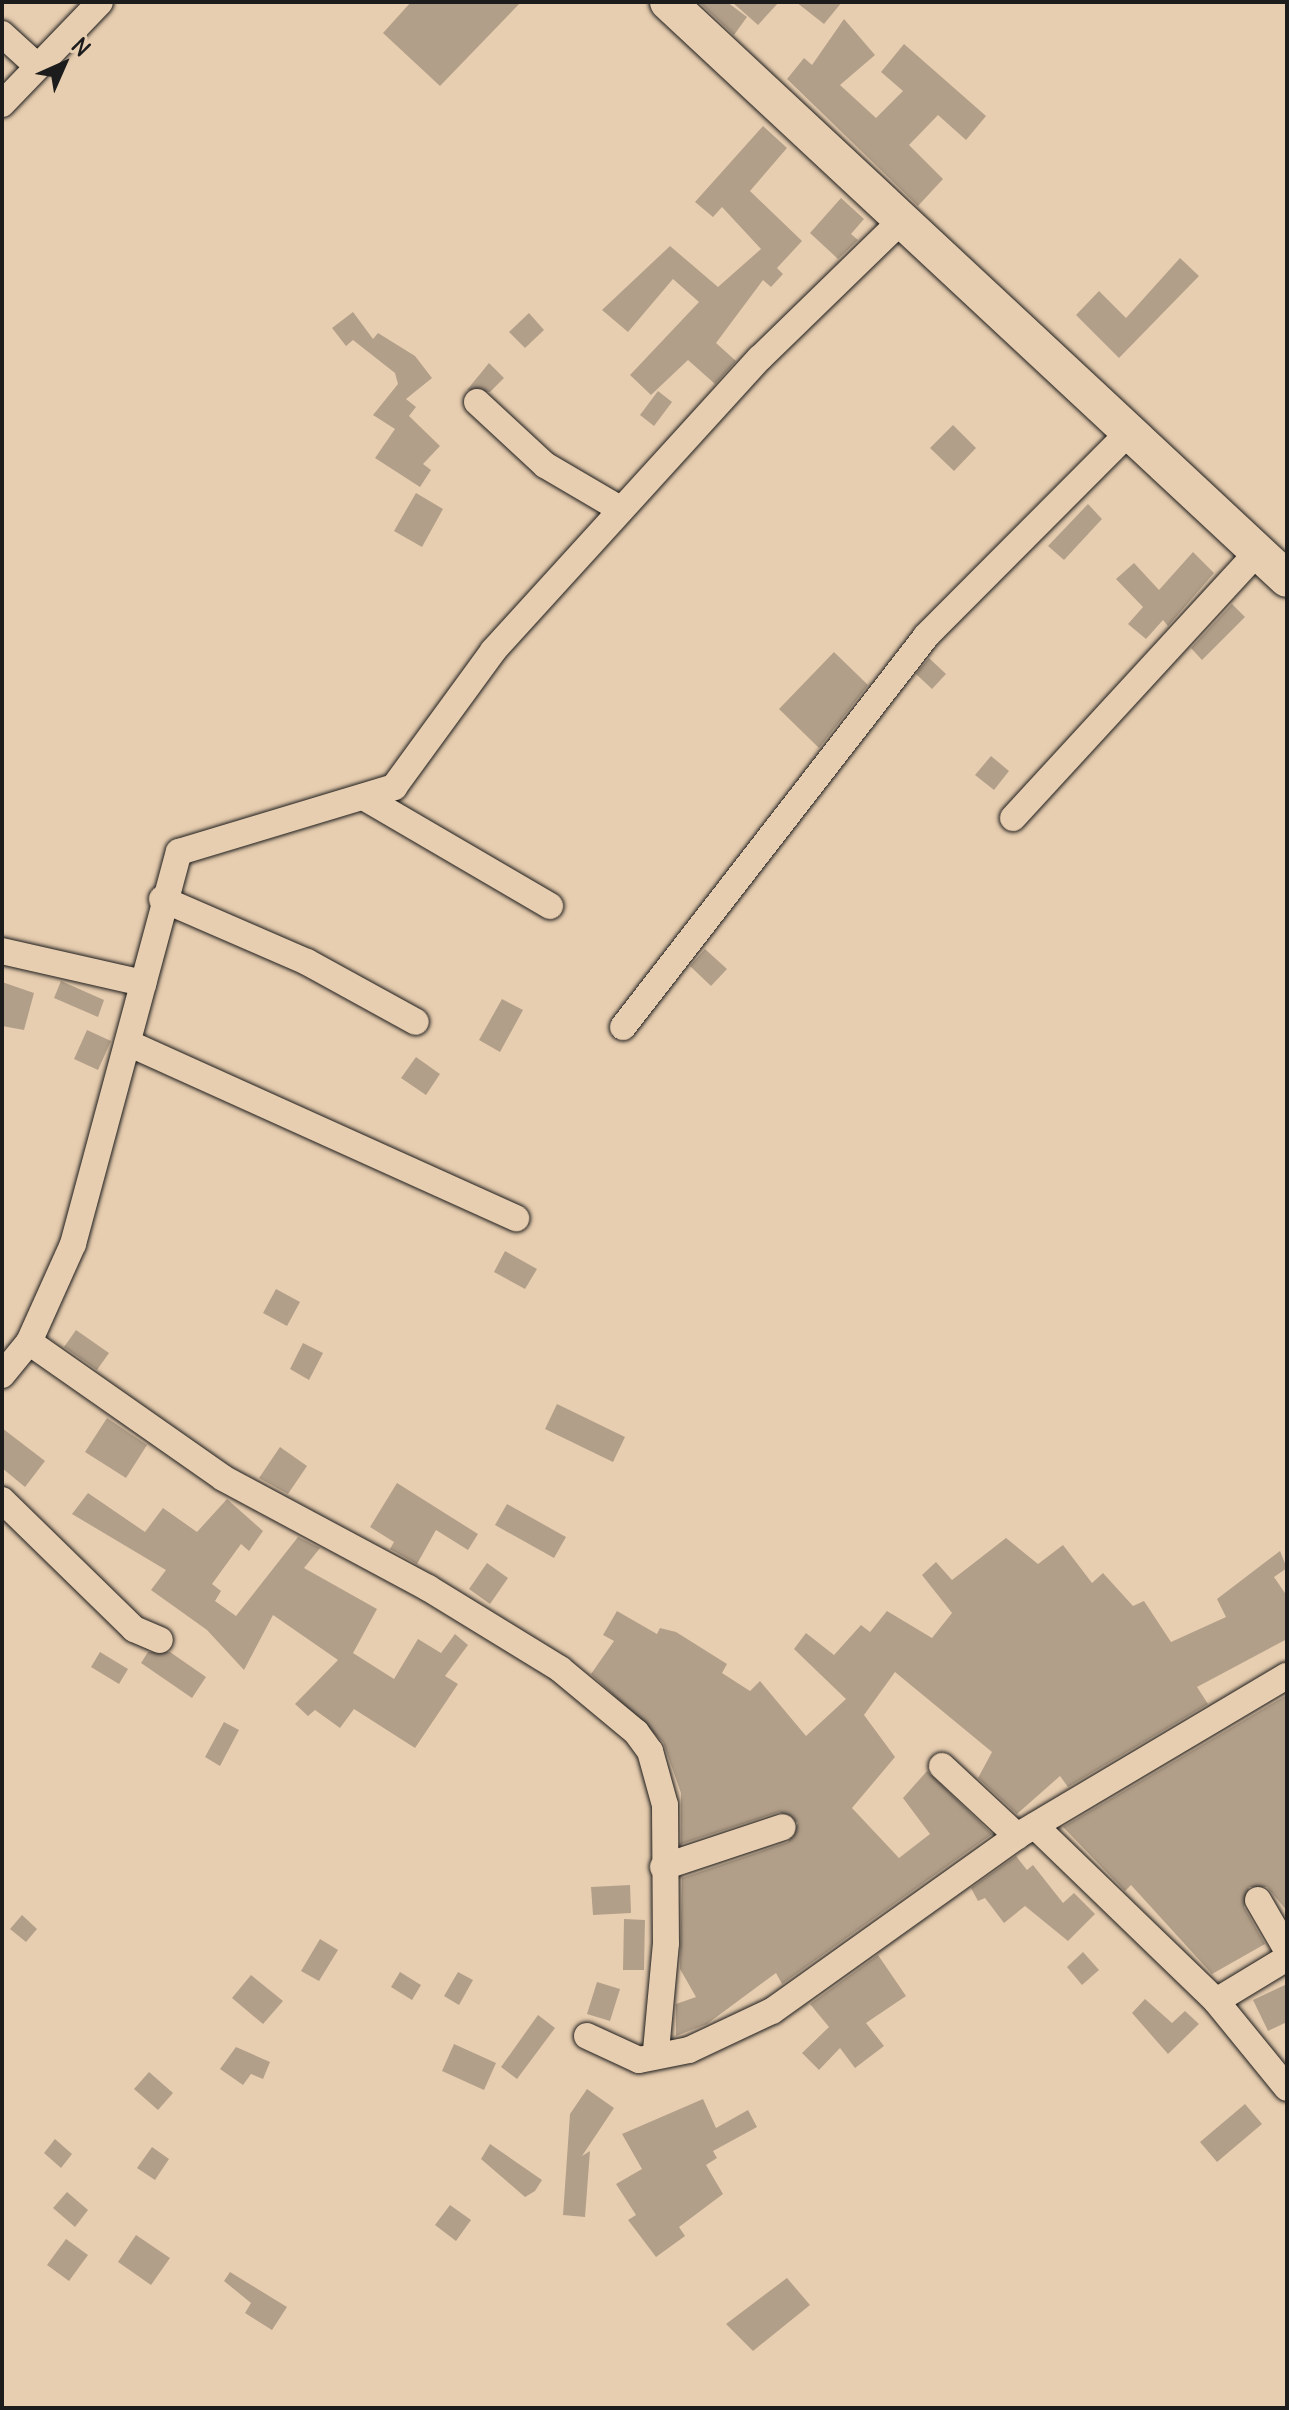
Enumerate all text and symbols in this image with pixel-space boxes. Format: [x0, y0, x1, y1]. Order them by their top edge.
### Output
north arrow [24, 24, 104, 104]
text: N [66, 32, 96, 62]

